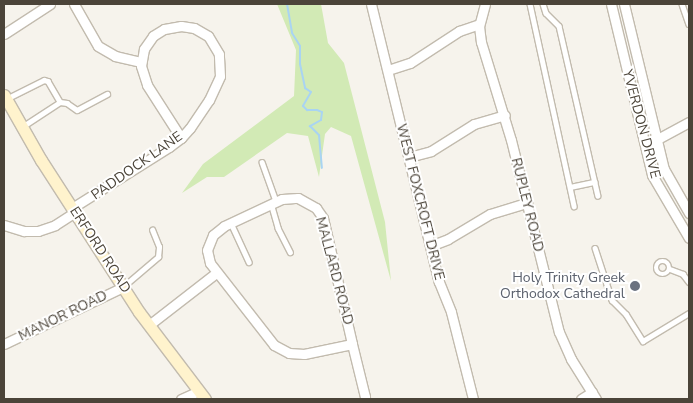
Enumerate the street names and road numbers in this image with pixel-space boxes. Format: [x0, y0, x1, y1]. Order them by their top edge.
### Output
street label: YVERDON DRIVE [618, 68, 664, 180]
street label: WEST FOXCROFT DRIVE [392, 122, 448, 282]
street label: PADDOCK LANE [88, 128, 186, 204]
street label: RUPLEY ROAD [507, 156, 547, 254]
street label: ERFORD ROAD [66, 204, 134, 296]
street label: MALLARD ROAD [312, 215, 356, 327]
street label: MANOR ROAD [16, 287, 110, 345]

